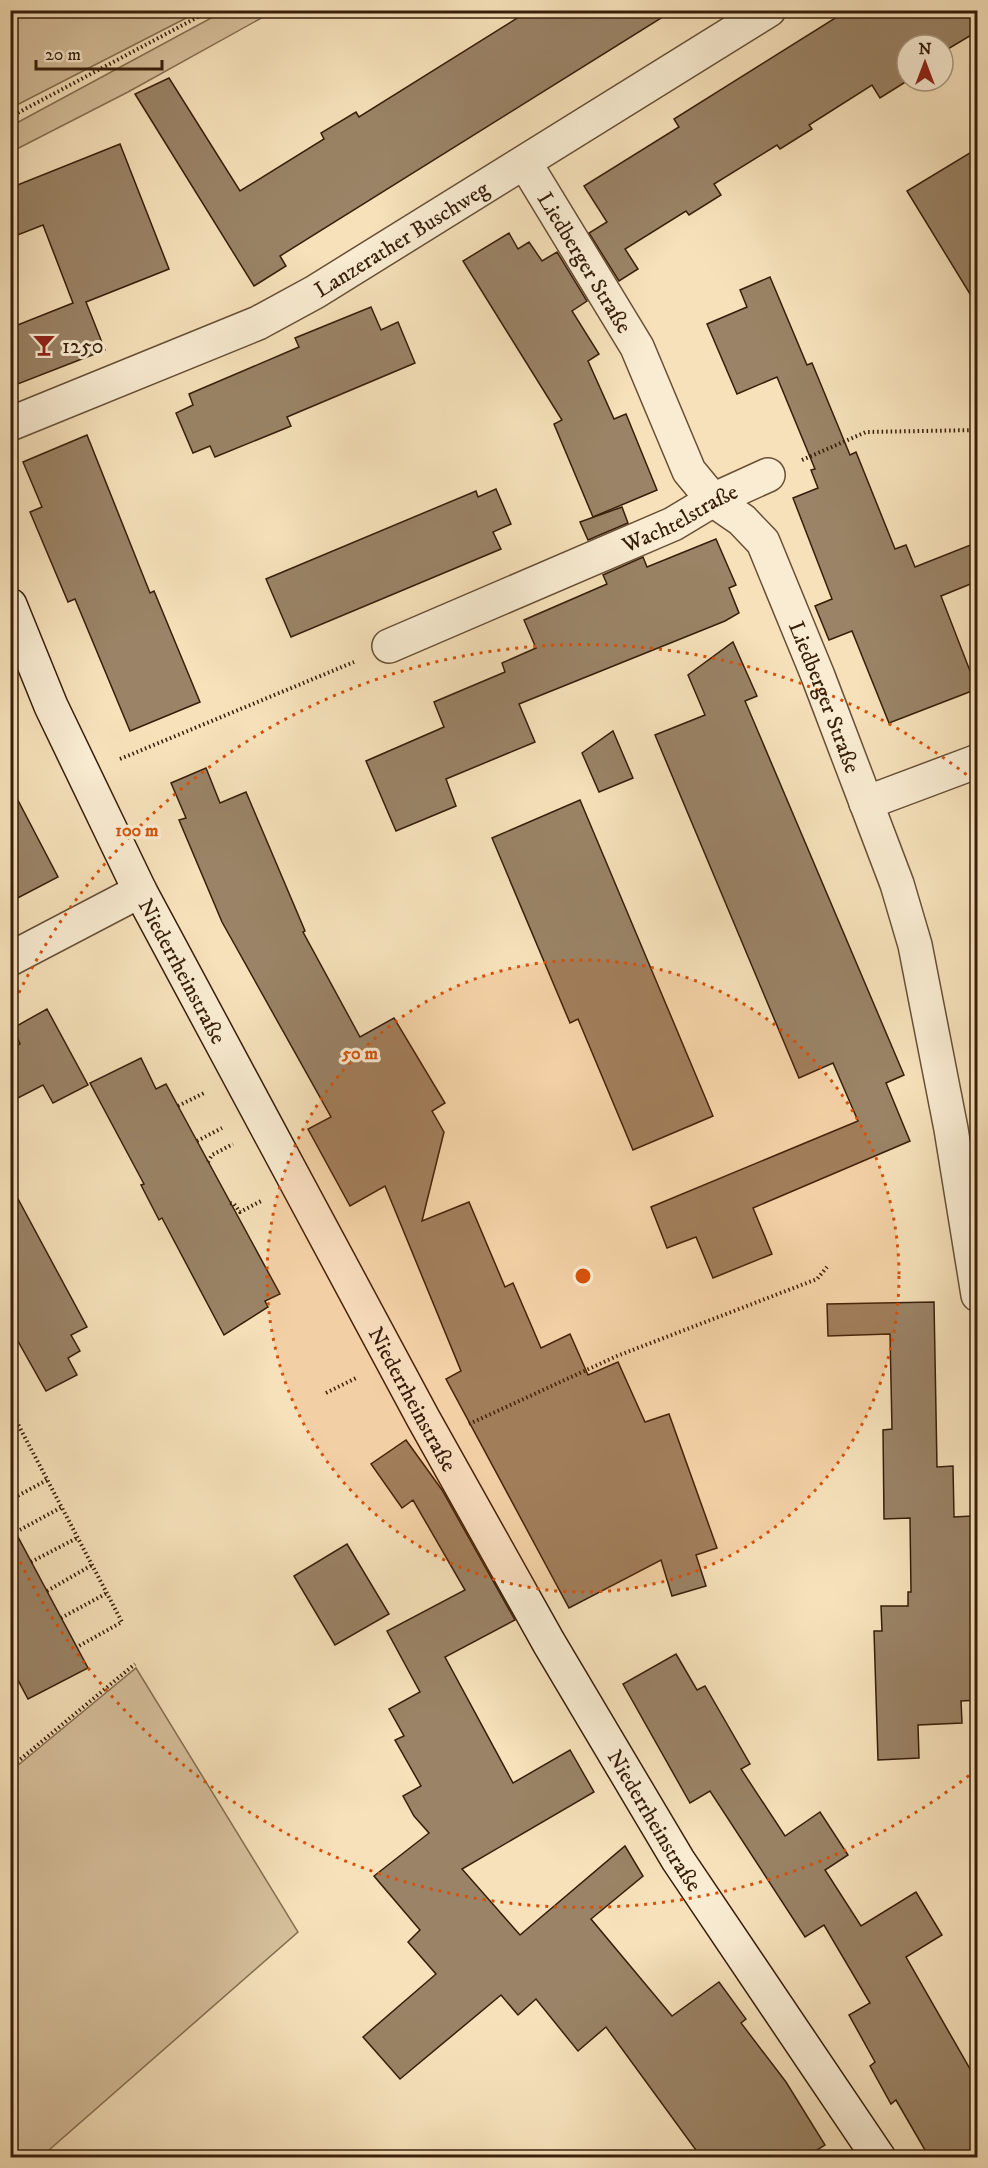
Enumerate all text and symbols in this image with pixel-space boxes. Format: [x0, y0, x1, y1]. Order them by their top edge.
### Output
scale bar [36, 33, 162, 71]
north arrow [895, 33, 955, 93]
text: N [918, 39, 932, 59]
text: 20 m [45, 44, 81, 66]
street label: Lanzerather Buschweg [310, 175, 494, 304]
street label: Liedberger Straße [531, 187, 637, 338]
bar icon: 1250 [31, 332, 57, 358]
place label: 1250 [62, 333, 104, 360]
street label: Wachtelstraße [618, 479, 742, 560]
street label: Liedberger Straße [782, 618, 866, 777]
text: 100 m [115, 820, 159, 842]
street label: Niederrheinstraße [132, 894, 232, 1049]
text: 50 m [341, 1043, 378, 1065]
centre of rings [573, 1266, 593, 1286]
street label: Niederrheinstraße [362, 1323, 462, 1477]
street label: Niederrheinstraße [601, 1745, 707, 1897]

